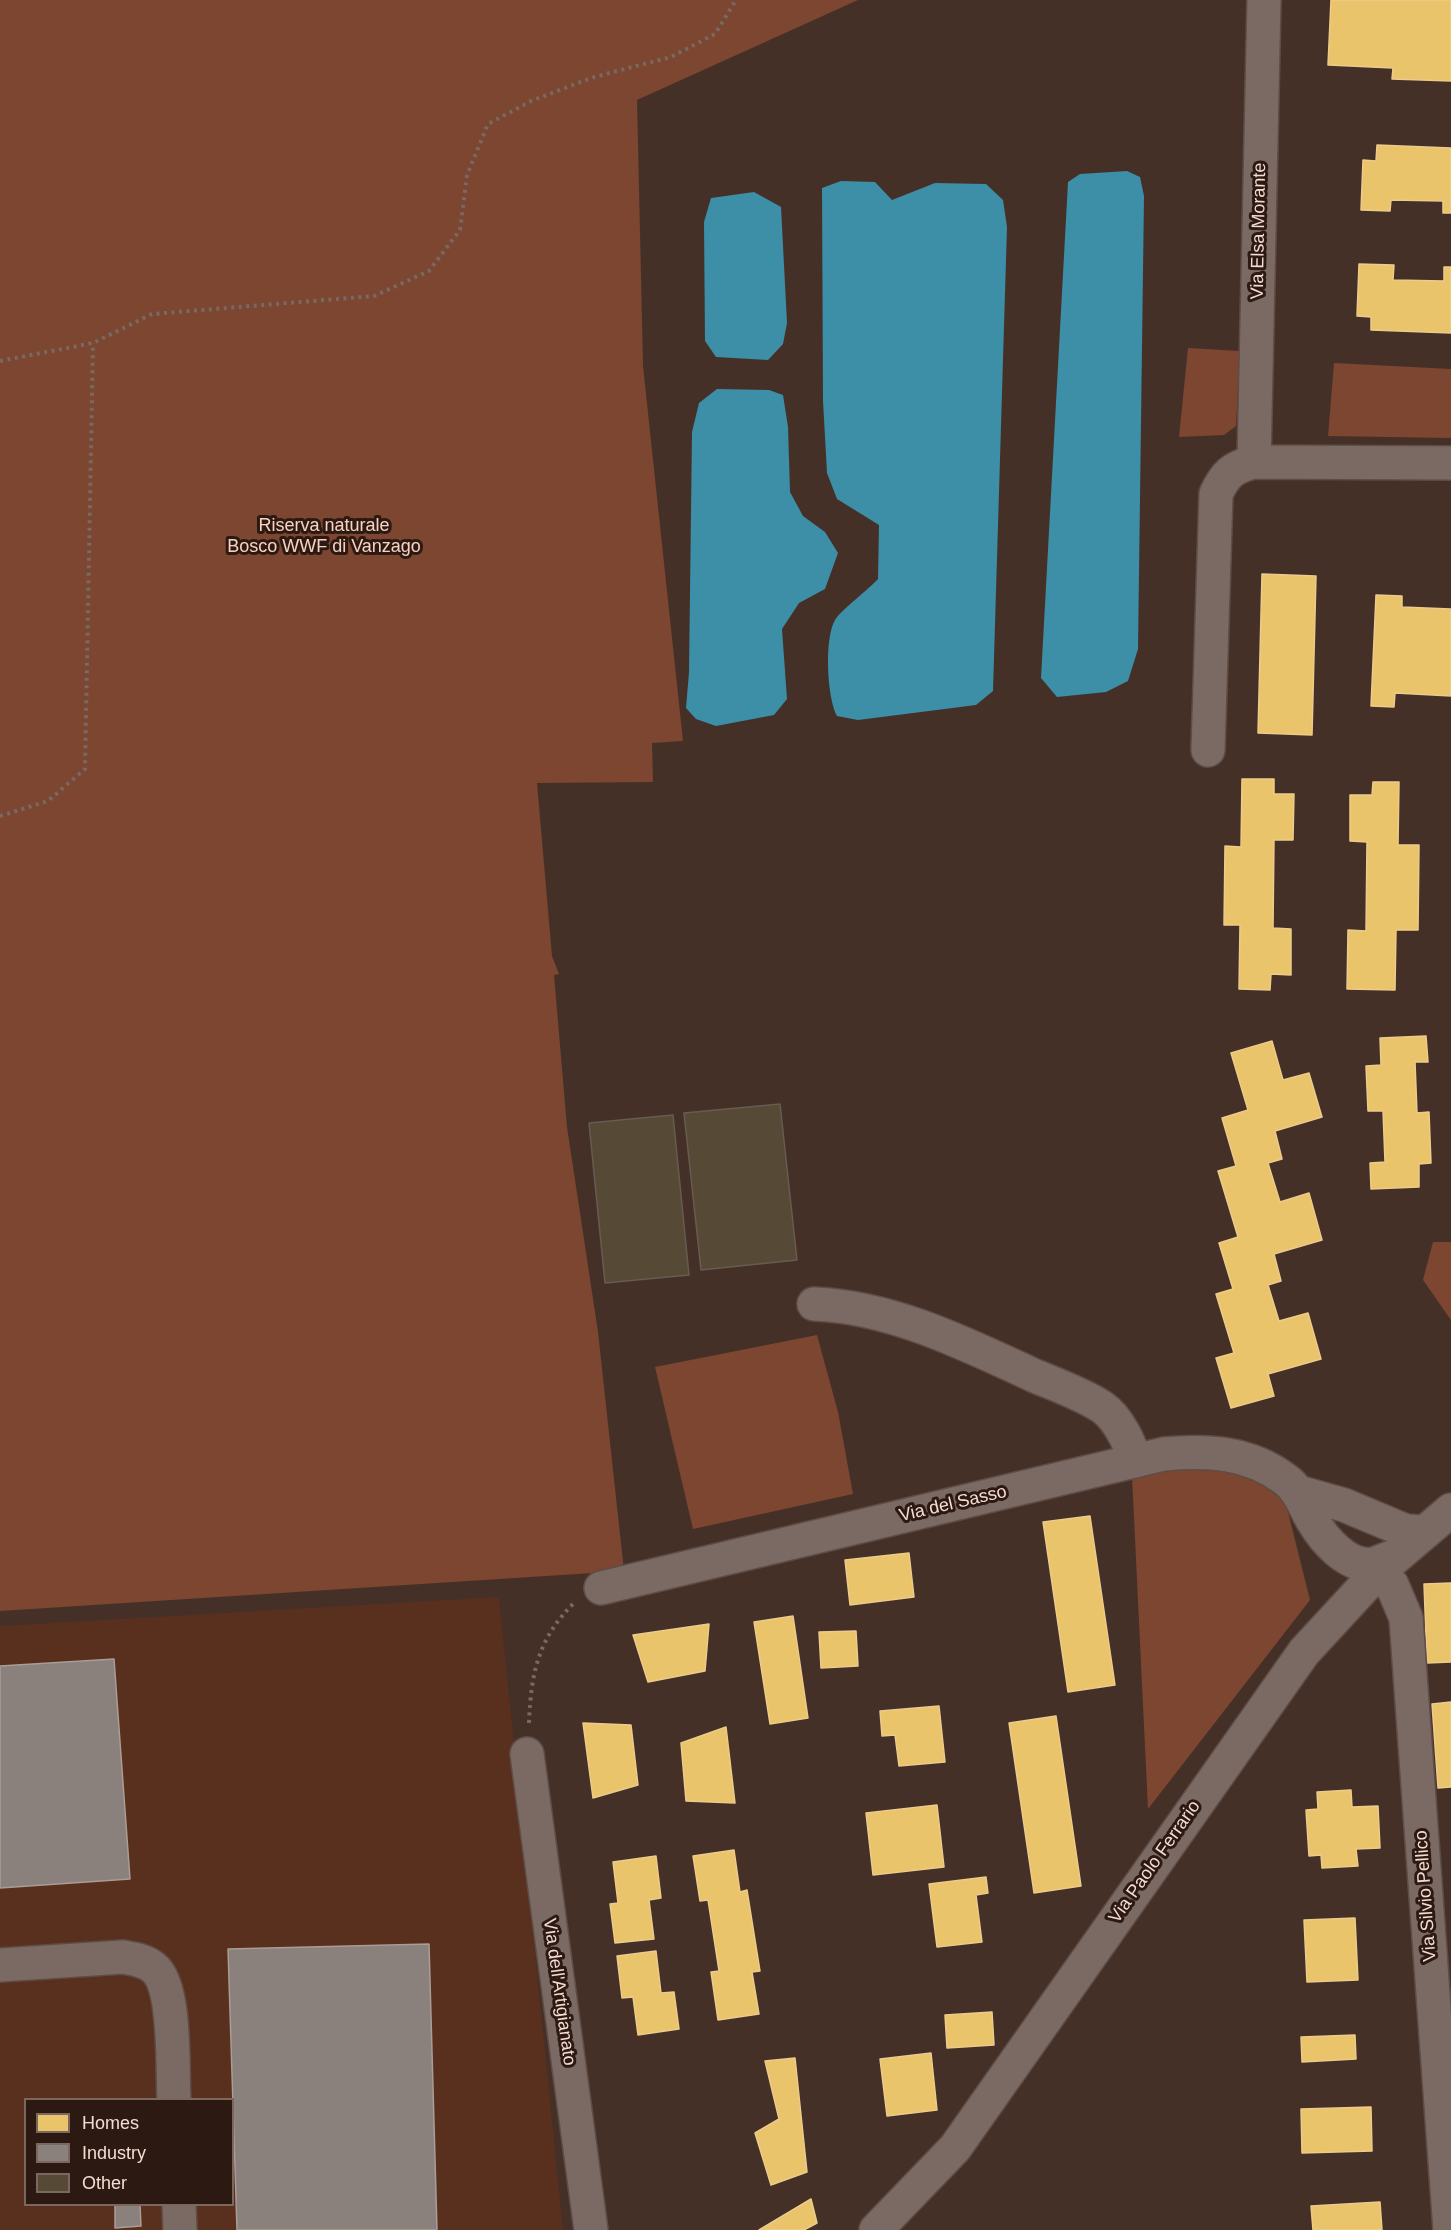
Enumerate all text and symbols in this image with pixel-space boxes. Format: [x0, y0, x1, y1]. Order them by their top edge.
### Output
street label: Via Elsa Morante [1247, 162, 1271, 300]
park label: Riserva naturale Bosco WWF di Vanzago [227, 515, 421, 558]
street label: Via del Sasso [897, 1481, 1009, 1527]
street label: Via Paolo Ferrario [1105, 1797, 1205, 1927]
street label: Via Silvio Pellico [1411, 1830, 1441, 1962]
street label: Via dell'Artigianato [538, 1917, 580, 2067]
legend [24, 2098, 234, 2206]
text: Homes [82, 2113, 139, 2133]
text: Industry [82, 2143, 146, 2163]
text: Other [82, 2173, 127, 2193]

